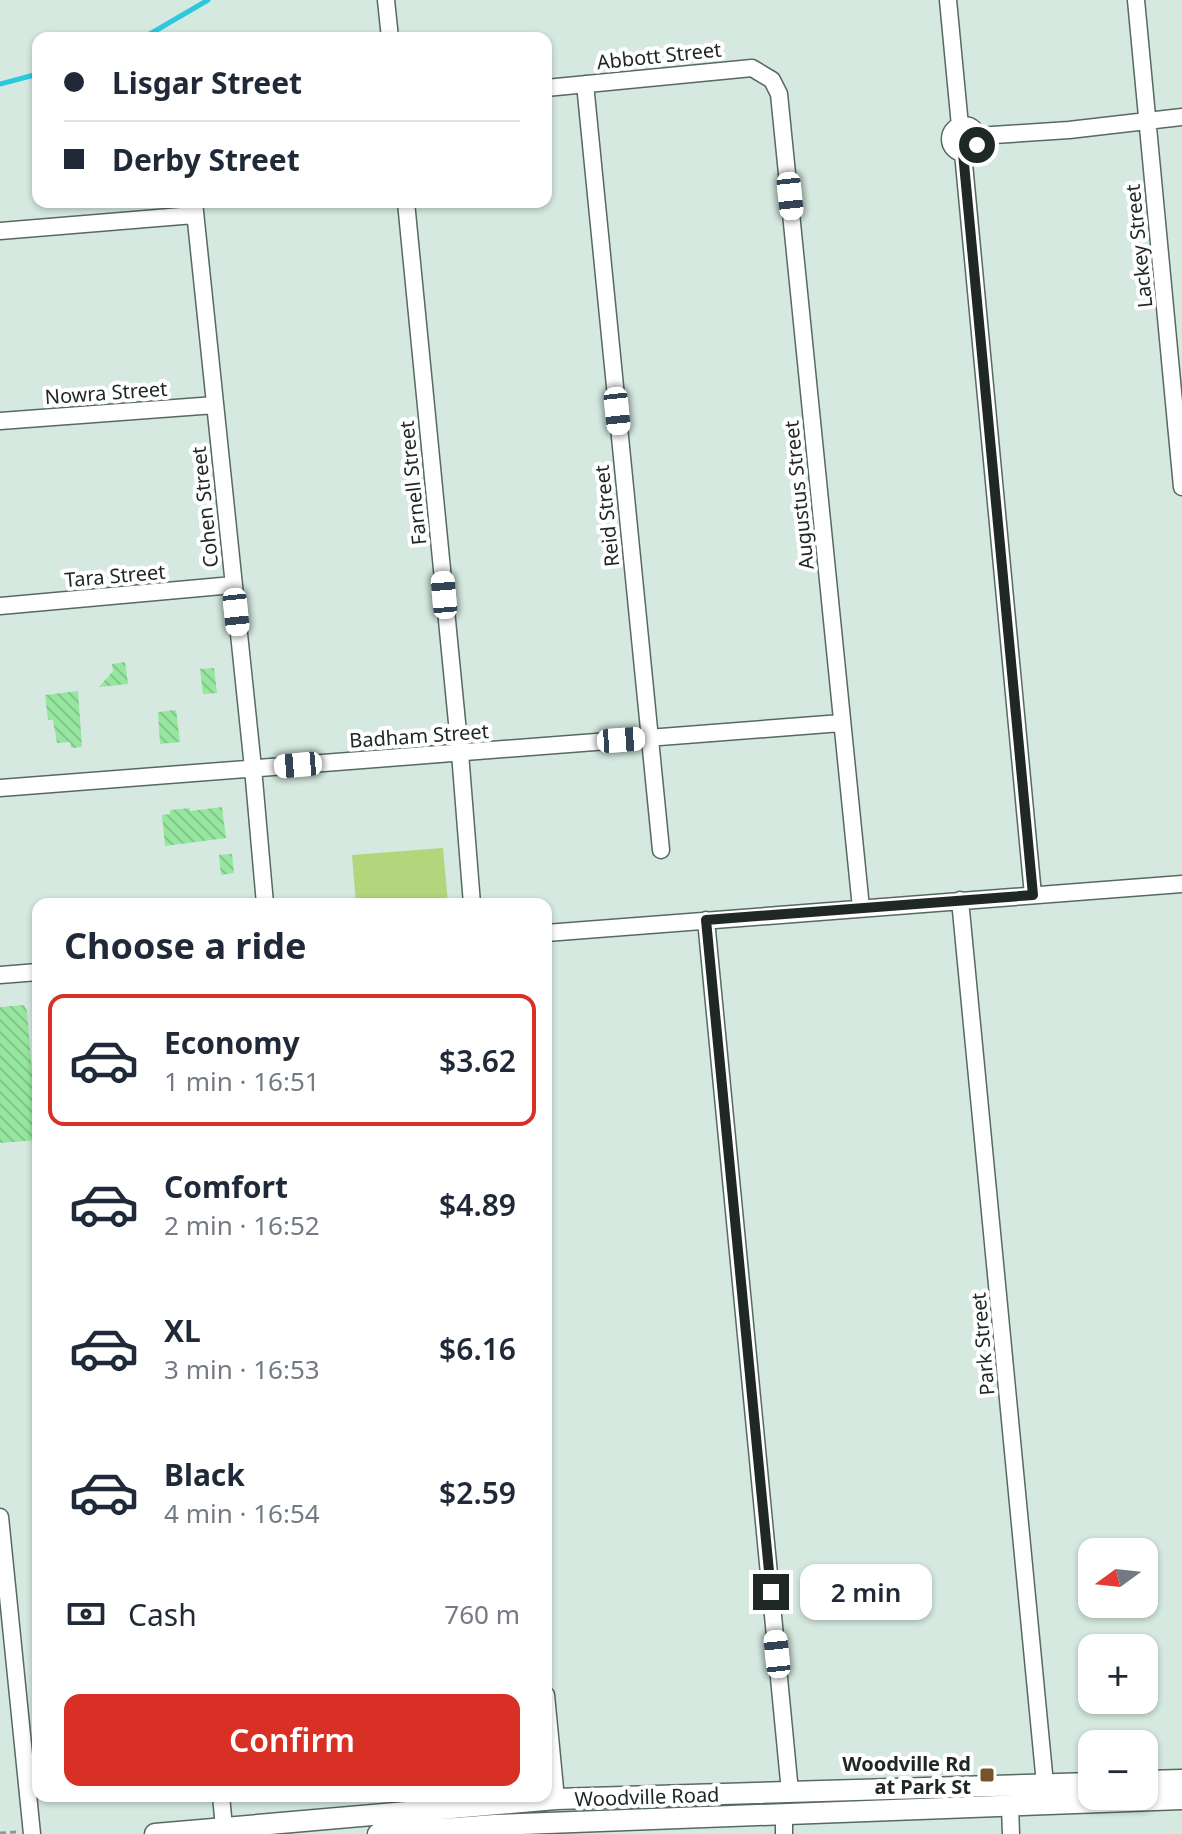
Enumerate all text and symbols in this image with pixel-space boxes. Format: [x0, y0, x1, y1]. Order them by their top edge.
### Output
street label: Abbott Street [595, 36, 723, 75]
text: Lisgar Street [112, 62, 302, 103]
route start [959, 127, 995, 163]
text: Derby Street [112, 139, 300, 180]
car [776, 171, 804, 221]
street label: Lackey Street [1119, 183, 1158, 309]
street label: Nowra Street [44, 375, 168, 410]
car [603, 386, 631, 436]
street label: Augustus Street [777, 419, 820, 571]
street label: Farnell Street [393, 420, 432, 547]
street label: Cohen Street [185, 445, 224, 569]
street label: Reid Street [588, 464, 625, 568]
street label: Tara Street [64, 558, 166, 593]
car [430, 570, 458, 620]
car [222, 587, 250, 637]
street label: Badham Street [348, 717, 490, 754]
car [596, 726, 646, 754]
car [273, 751, 323, 779]
text: Choose a ride [64, 921, 306, 970]
text: Economy [164, 1022, 300, 1063]
icon: car [68, 1024, 140, 1096]
text: $3.62 [439, 1040, 516, 1081]
text: 1 min · 16:51 [164, 1063, 320, 1099]
text: Comfort [164, 1166, 288, 1207]
icon: car [68, 1168, 140, 1240]
text: $4.89 [439, 1184, 516, 1225]
text: 2 min · 16:52 [164, 1207, 320, 1243]
street label: Park Street [965, 1291, 1000, 1397]
text: XL [164, 1310, 201, 1351]
icon: car [68, 1312, 140, 1384]
text: $6.16 [439, 1328, 516, 1369]
text: 3 min · 16:53 [164, 1351, 320, 1387]
text: Black [164, 1454, 245, 1495]
icon: car [68, 1456, 140, 1528]
text: $2.59 [439, 1472, 516, 1513]
text: 4 min · 16:54 [164, 1495, 320, 1531]
north arrow [1078, 1538, 1158, 1618]
map controls [1078, 1538, 1158, 1810]
callout: 2 min [799, 1564, 931, 1620]
route end [753, 1574, 789, 1610]
text: 2 min [831, 1574, 901, 1610]
icon: cash [64, 1592, 108, 1636]
text: Cash [128, 1594, 197, 1635]
text: 760 m [444, 1596, 520, 1632]
car [763, 1629, 791, 1679]
button: + [1078, 1634, 1158, 1714]
button: Confirm [64, 1694, 520, 1786]
button: − [1078, 1730, 1158, 1810]
place label: Woodville Rd at Park St [842, 1750, 971, 1800]
marker: Woodville Rd at Park St [978, 1766, 996, 1784]
street label: Woodville Road [574, 1780, 720, 1813]

